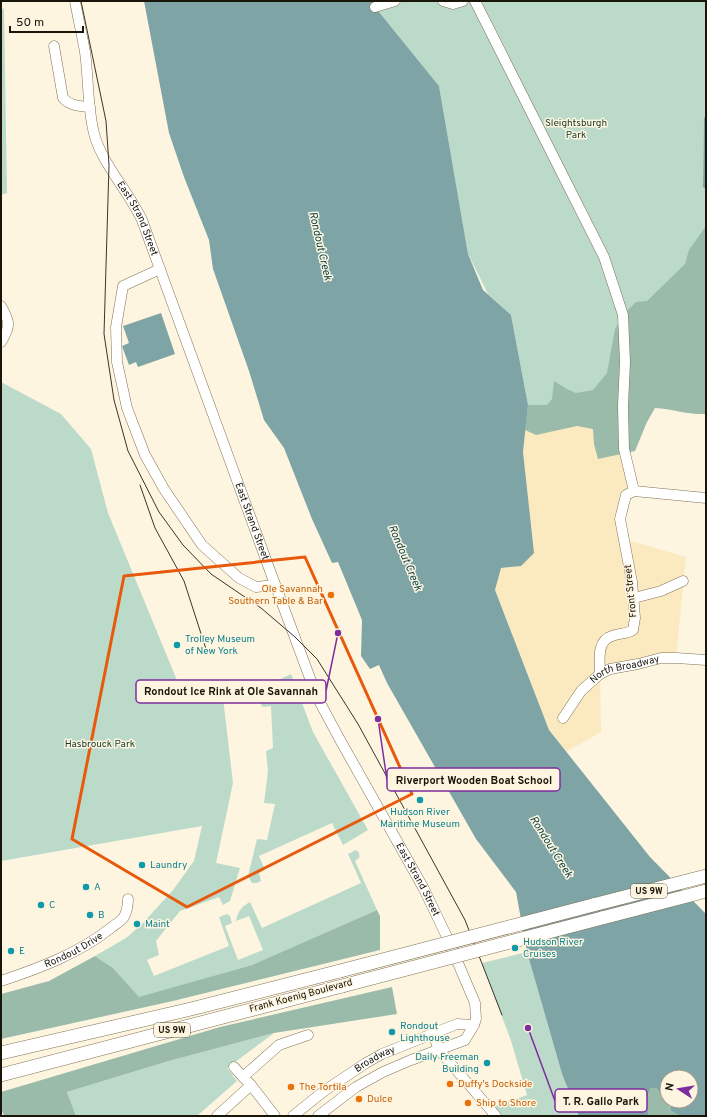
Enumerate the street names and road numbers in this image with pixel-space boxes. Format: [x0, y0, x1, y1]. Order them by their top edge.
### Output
street label: East Strand Street [114, 179, 161, 258]
street label: East Strand Street [232, 481, 272, 562]
street label: Front Street [622, 564, 640, 618]
street label: North Broadway [587, 652, 661, 686]
street label: East Strand Street [393, 840, 443, 919]
road number: US 9W [631, 884, 667, 898]
street label: Rondout Drive [42, 929, 105, 971]
street label: Frank Koenig Boulevard [248, 976, 354, 1016]
road number: US 9W [154, 1023, 190, 1037]
street label: Broadway [352, 1043, 397, 1075]

